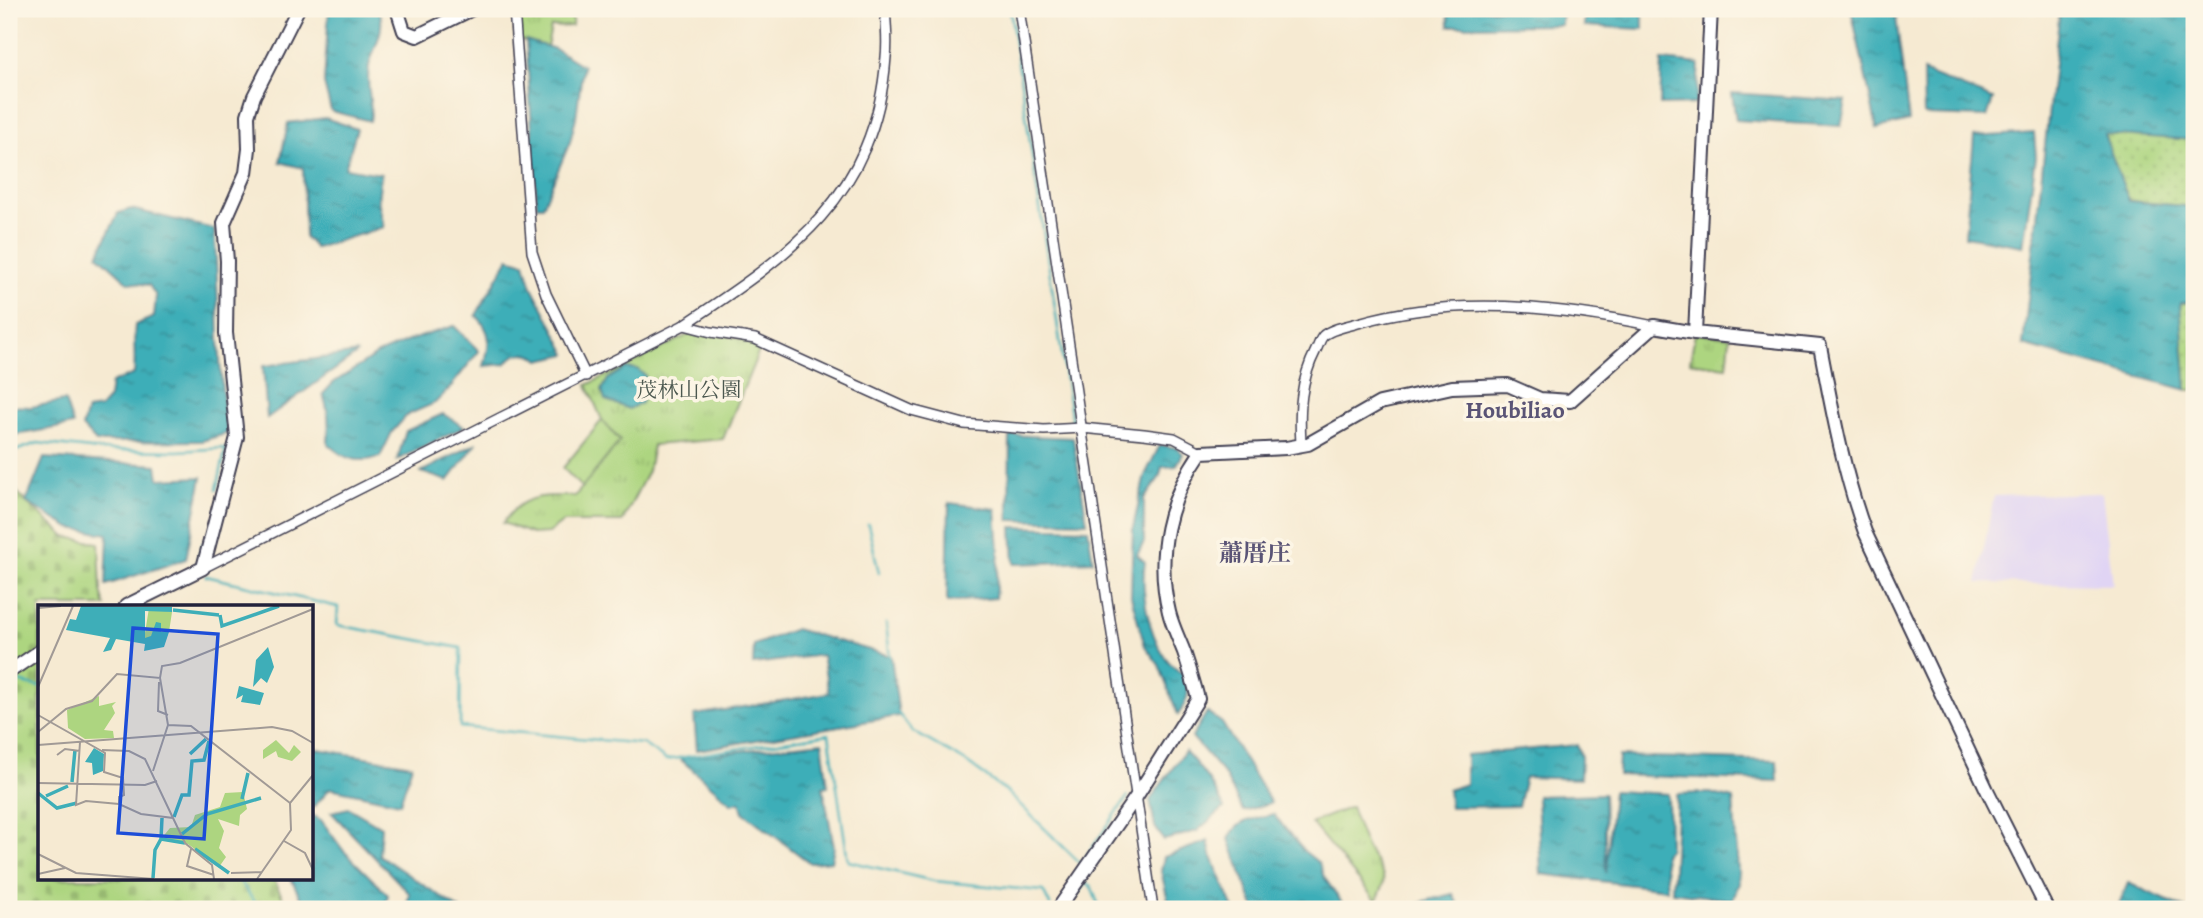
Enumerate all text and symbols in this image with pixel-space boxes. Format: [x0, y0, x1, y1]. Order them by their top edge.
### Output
park label: 茂林山公園 [637, 376, 742, 404]
district label: Houbiliao [1465, 394, 1565, 426]
district label: 蕭厝庄 [1219, 537, 1291, 569]
inset map [38, 605, 313, 880]

